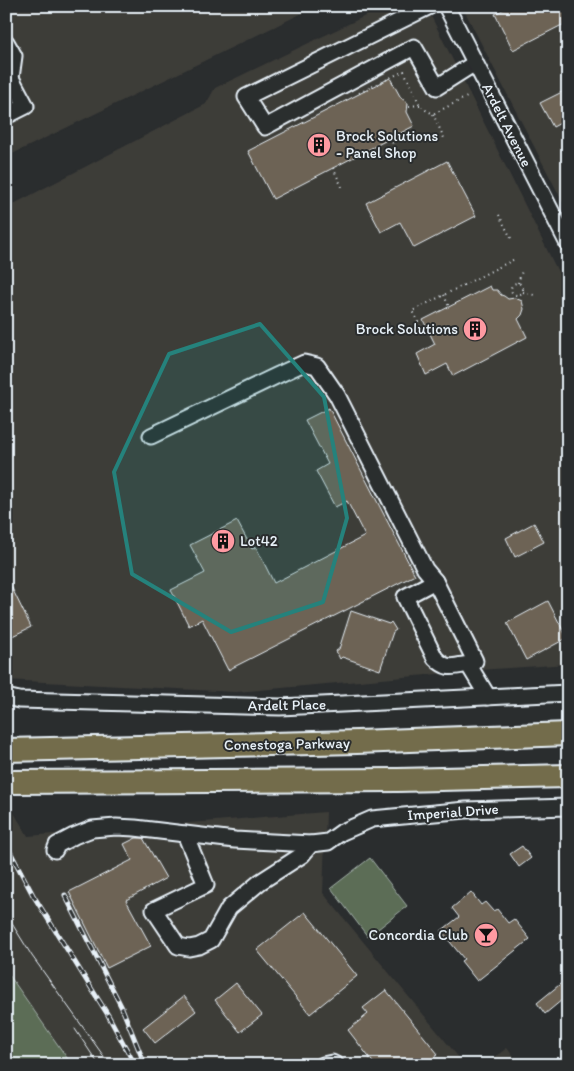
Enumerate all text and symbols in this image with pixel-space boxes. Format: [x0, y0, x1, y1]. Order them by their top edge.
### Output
street label: Ardelt Avenue [478, 80, 536, 170]
place label: Brock Solutions - Panel Shop [336, 127, 438, 162]
building icon: Brock Solutions - Panel Shop [306, 132, 332, 158]
building icon: Brock Solutions [462, 316, 488, 342]
place label: Brock Solutions [356, 320, 458, 338]
building icon: Lot42 [210, 528, 236, 554]
place label: Lot42 [240, 532, 278, 550]
street label: Ardelt Place [248, 695, 326, 715]
street label: Conestoga Parkway [224, 734, 350, 754]
street label: Imperial Drive [407, 800, 499, 824]
bar icon: Concordia Club [473, 922, 499, 948]
place label: Concordia Club [369, 926, 468, 944]

